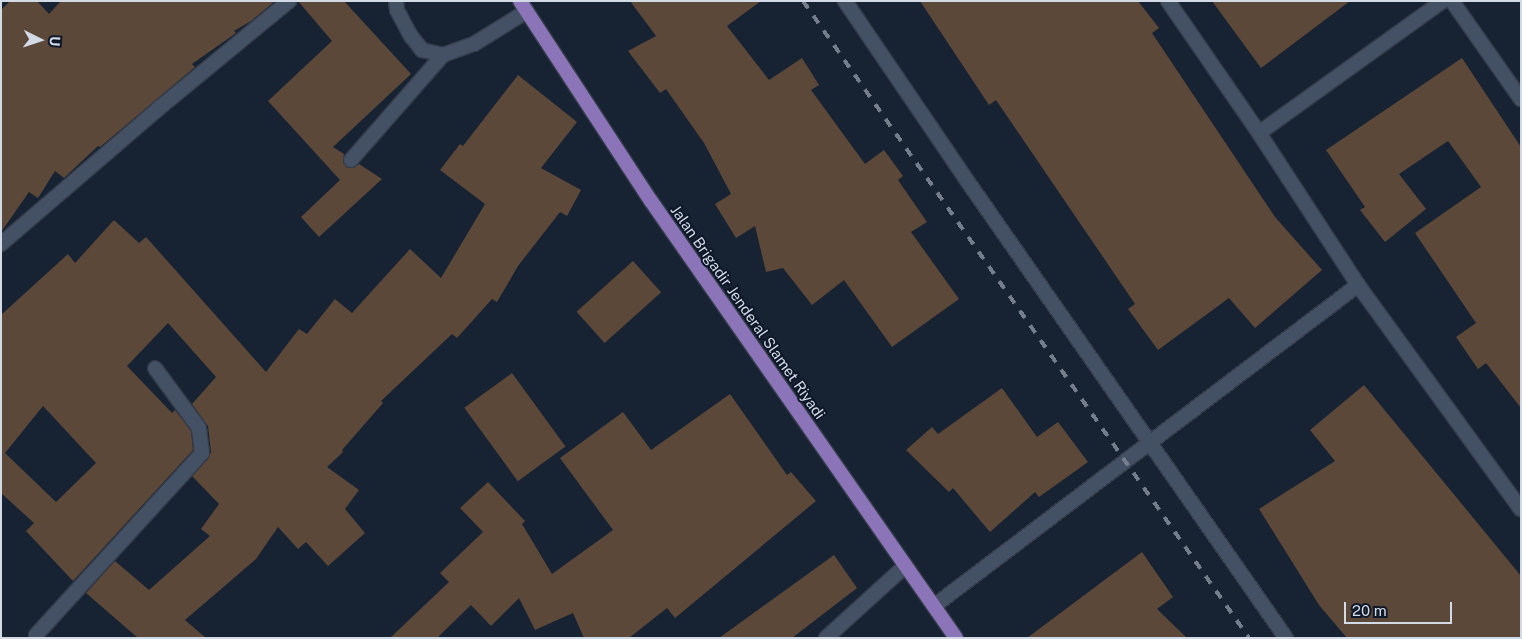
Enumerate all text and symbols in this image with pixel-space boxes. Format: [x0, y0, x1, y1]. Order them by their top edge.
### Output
north arrow [15, 15, 65, 65]
text: U [47, 35, 63, 47]
street label: Jalan Brigadir Jenderal Slamet Riyadi [667, 202, 829, 422]
scale bar [1347, 592, 1454, 624]
text: 20 m [1352, 602, 1387, 619]

